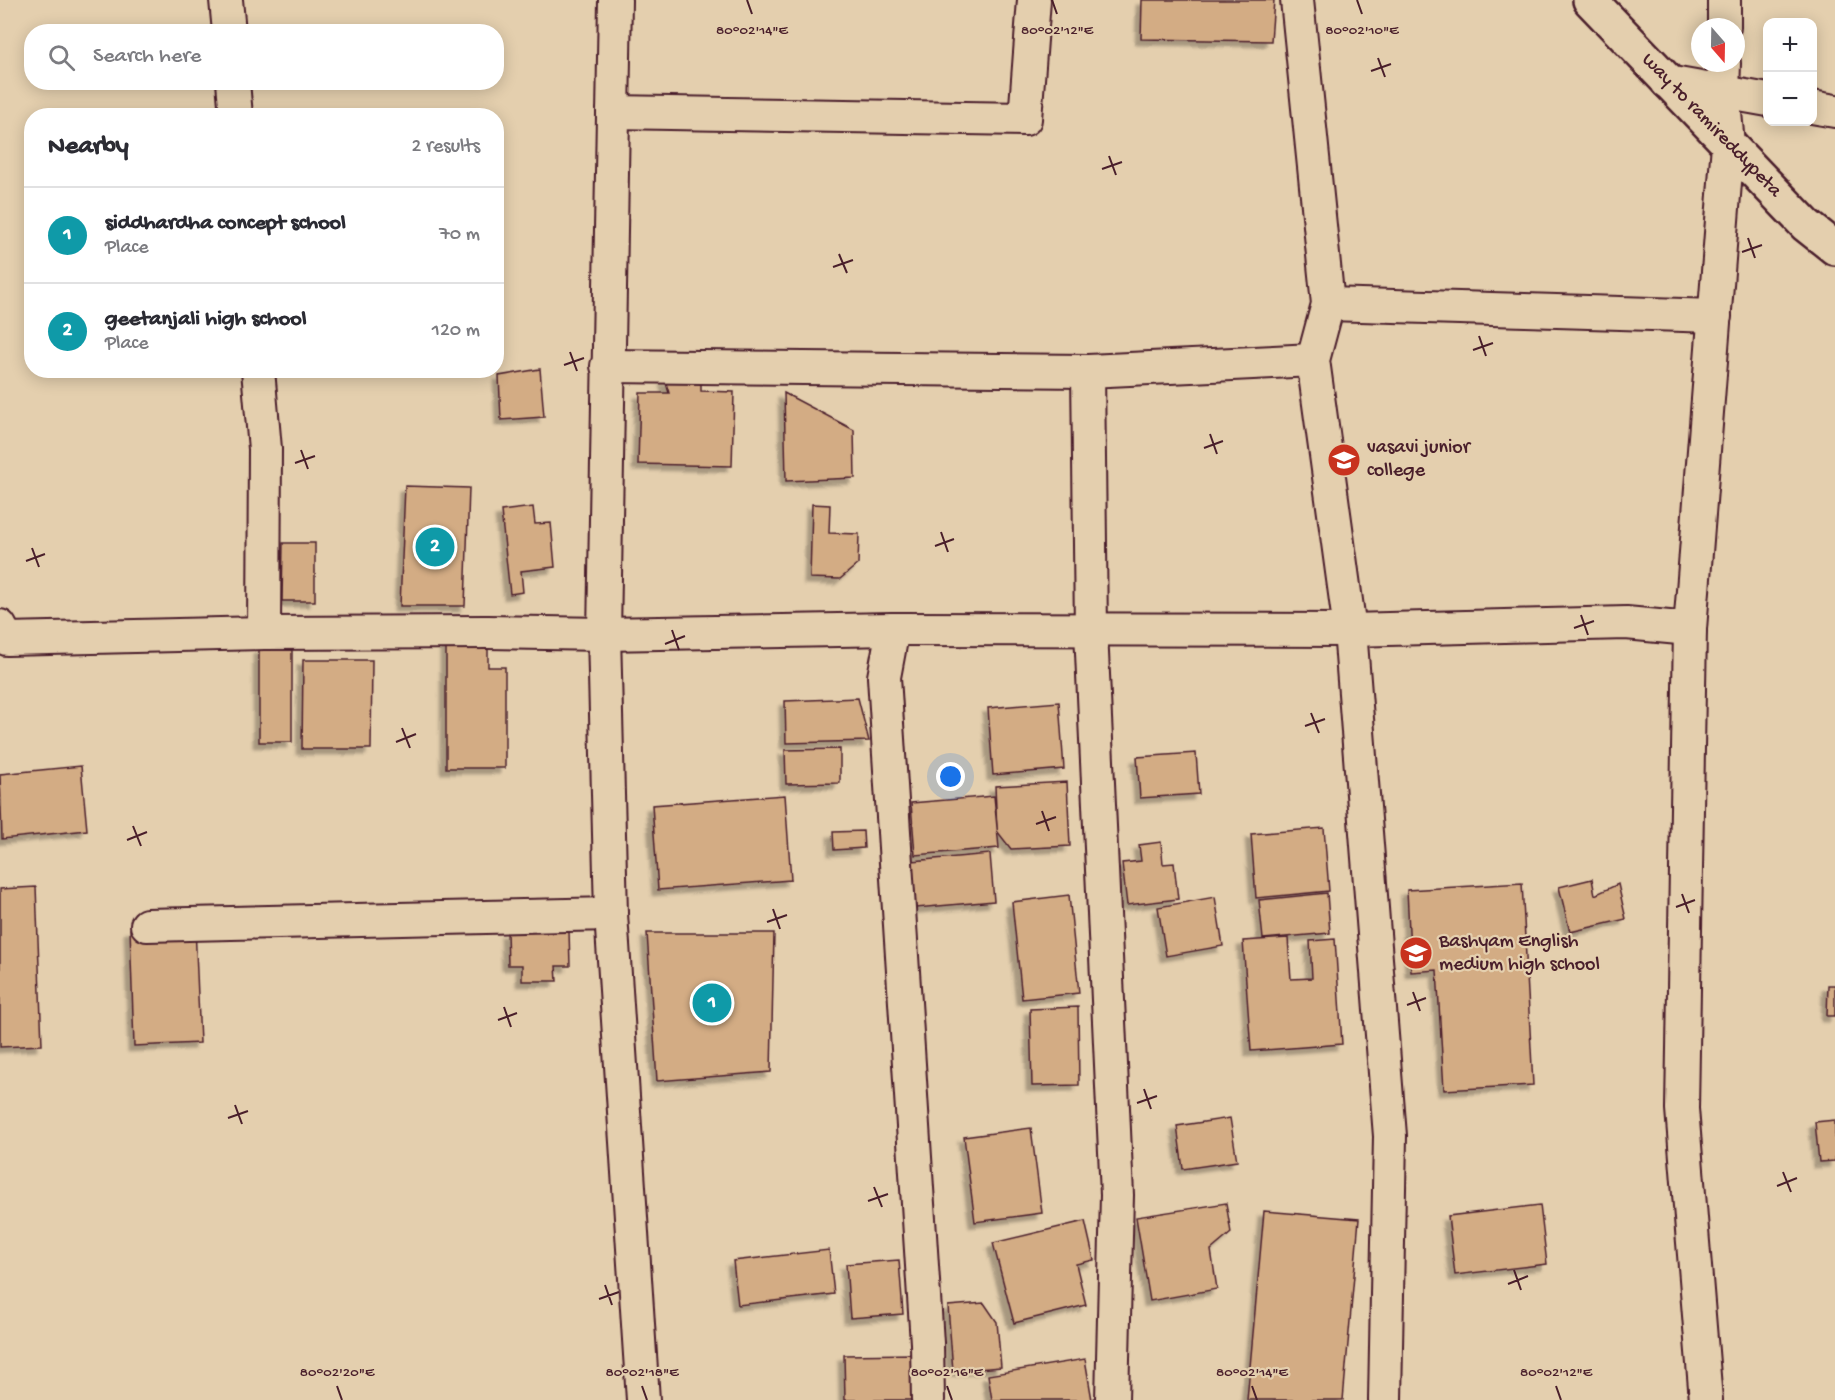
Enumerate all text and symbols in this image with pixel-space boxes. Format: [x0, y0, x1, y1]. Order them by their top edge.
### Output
north arrow [1691, 18, 1745, 72]
map controls [1763, 18, 1817, 126]
button: + [1763, 18, 1817, 72]
text: 80°02'14"E [716, 22, 789, 40]
text: 80°02'12"E [1021, 22, 1094, 40]
text: 80°02'10"E [1325, 22, 1399, 40]
search box [24, 24, 504, 90]
icon: search [45, 41, 78, 74]
text: Search here [93, 44, 201, 70]
street label: way to ramireddypeta [1636, 49, 1786, 203]
button: − [1763, 72, 1817, 126]
text: Nearby [48, 132, 129, 163]
text: 2 results [411, 136, 480, 159]
text: siddhardha concept school [105, 211, 346, 237]
text: 1 [63, 224, 72, 247]
text: 70 m [439, 224, 480, 247]
text: Place [105, 237, 149, 260]
text: geetanjali high school [105, 307, 307, 333]
text: 2 [63, 320, 72, 343]
text: 120 m [432, 320, 480, 343]
text: Place [105, 333, 149, 356]
place label: vasavi junior college [1367, 437, 1472, 483]
school or university icon: vasavi junior college [1326, 442, 1362, 478]
pin: 2 [416, 524, 454, 570]
your location [936, 762, 965, 791]
place label: Bashyam English medium high school [1438, 931, 1600, 977]
school or university icon: Bashyam English medium high school [1398, 935, 1434, 971]
pin: 1 [692, 980, 732, 1026]
text: 80°02'20"E [300, 1364, 375, 1382]
text: 80°02'18"E [605, 1364, 679, 1382]
text: 80°02'16"E [911, 1364, 984, 1382]
text: 80°02'14"E [1216, 1364, 1289, 1382]
text: 80°02'12"E [1520, 1364, 1593, 1382]

